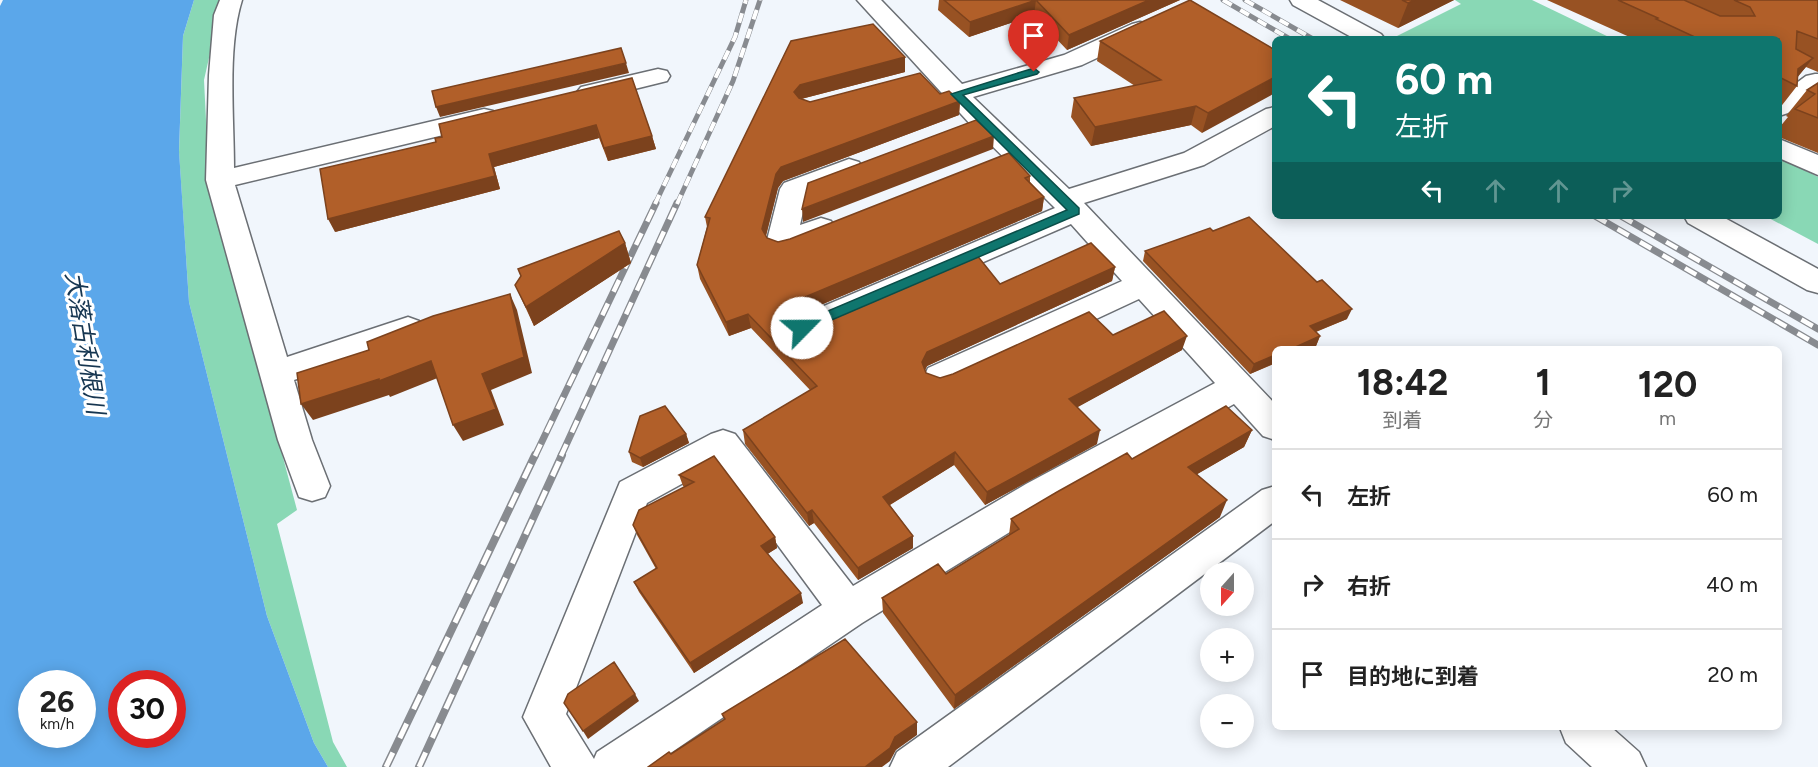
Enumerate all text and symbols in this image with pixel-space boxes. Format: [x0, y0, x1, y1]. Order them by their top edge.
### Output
pin [1008, 10, 1059, 72]
icon: arrive [1017, 19, 1050, 52]
text: 60 m [1395, 54, 1493, 105]
icon: left [1296, 60, 1374, 138]
text: 左折 [1395, 110, 1449, 143]
icon: left [1416, 174, 1449, 207]
icon: ahead [1479, 174, 1512, 207]
icon: ahead [1542, 174, 1575, 207]
icon: right [1605, 174, 1638, 207]
water label: 大落古利根川 [60, 270, 112, 419]
position arrow [770, 296, 834, 360]
text: 18:42 [1357, 361, 1448, 404]
text: 1 [1536, 361, 1551, 404]
text: 120 [1638, 363, 1697, 406]
text: m [1659, 406, 1676, 430]
text: 到着 [1383, 408, 1423, 432]
text: 分 [1533, 408, 1553, 432]
icon: left [1296, 478, 1329, 511]
text: 60 m [1707, 481, 1758, 508]
text: 左折 [1347, 483, 1391, 510]
north arrow [1200, 562, 1254, 616]
map controls [1200, 562, 1254, 748]
icon: right [1296, 568, 1329, 601]
text: 40 m [1706, 571, 1758, 598]
text: 右折 [1347, 573, 1391, 600]
button: + [1200, 628, 1254, 682]
icon: arrive [1296, 658, 1329, 691]
text: 20 m [1707, 661, 1758, 688]
text: 目的地に到着 [1347, 663, 1479, 690]
speed limit sign: 30 [108, 670, 186, 748]
text: 26 [40, 683, 74, 720]
button: − [1200, 694, 1254, 748]
text: km/h [40, 715, 74, 733]

